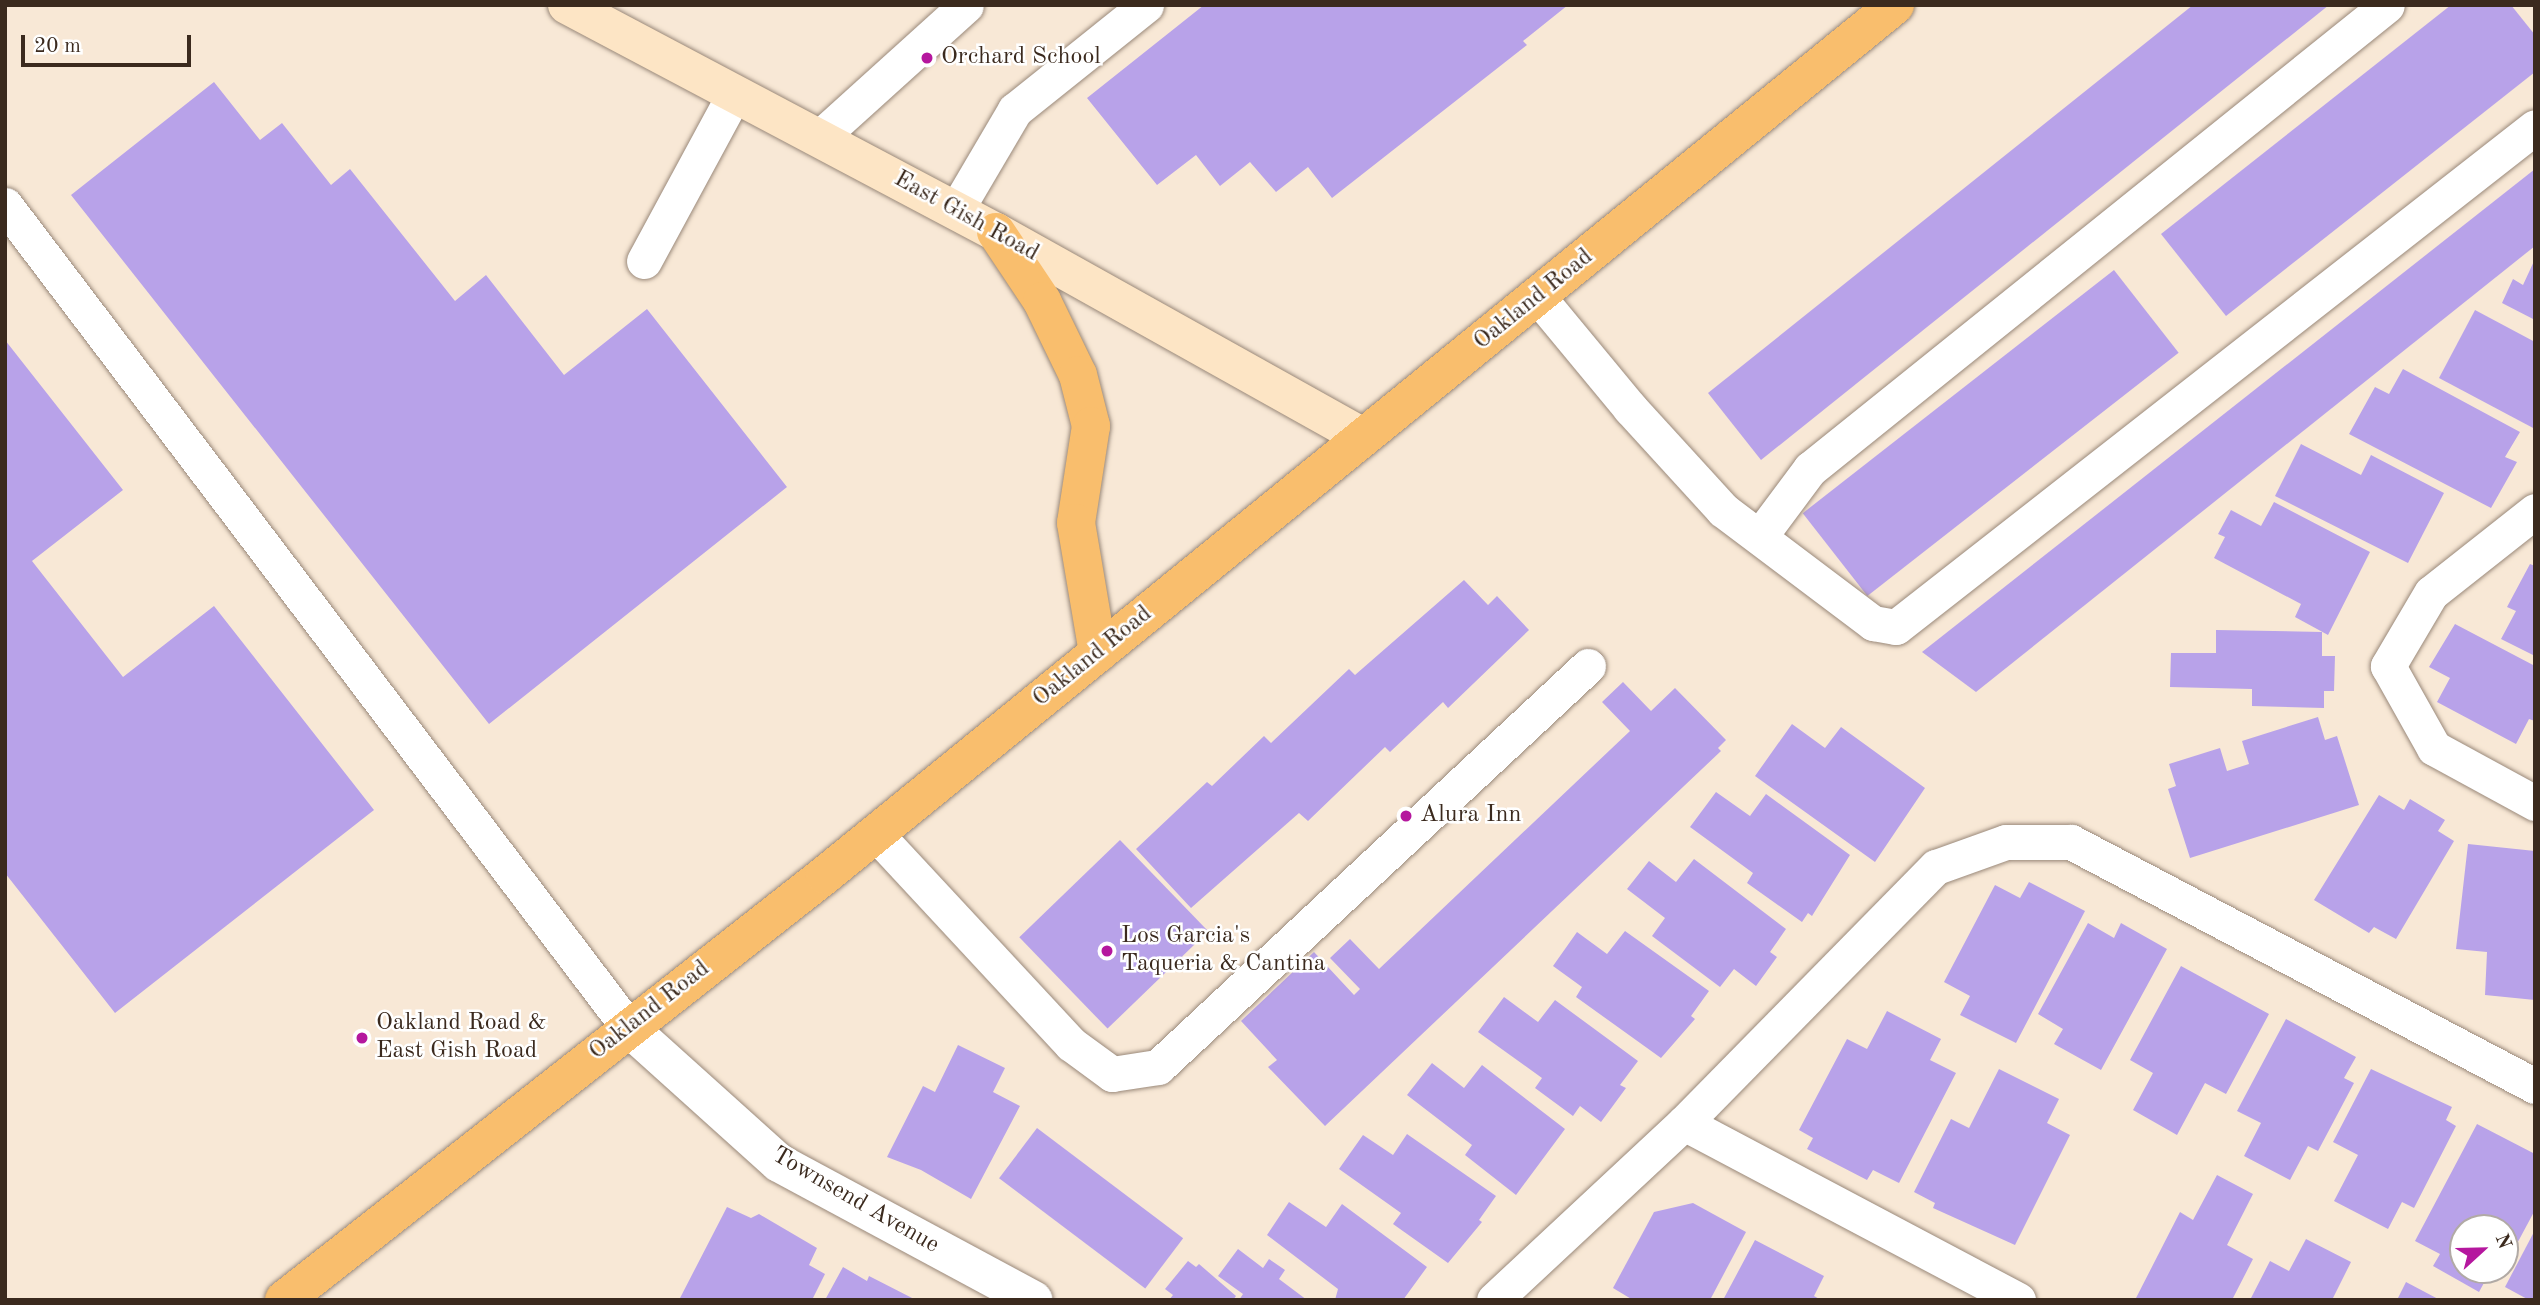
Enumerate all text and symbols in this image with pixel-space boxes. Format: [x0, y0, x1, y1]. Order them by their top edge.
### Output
scale bar [24, 21, 194, 65]
text: 20 m [34, 36, 81, 57]
place label: Orchard School [941, 44, 1101, 72]
marker: Orchard School [919, 50, 935, 66]
street label: East Gish Road [888, 165, 1044, 269]
street label: Oakland Road [1469, 243, 1599, 357]
street label: Oakland Road [1028, 600, 1158, 714]
place label: Alura Inn [1420, 802, 1521, 830]
marker: Alura Inn [1398, 808, 1414, 824]
place label: Los Garcia's Taqueria & Cantina [1121, 923, 1326, 979]
marker: Los Garcia's Taqueria & Cantina [1099, 943, 1115, 959]
street label: Oakland Road [584, 955, 716, 1067]
place label: Oakland Road & East Gish Road [376, 1010, 547, 1066]
marker: Oakland Road & East Gish Road [354, 1030, 370, 1046]
street label: Townsend Avenue [766, 1141, 944, 1261]
north arrow [2449, 1214, 2519, 1284]
text: N [2491, 1231, 2514, 1252]

